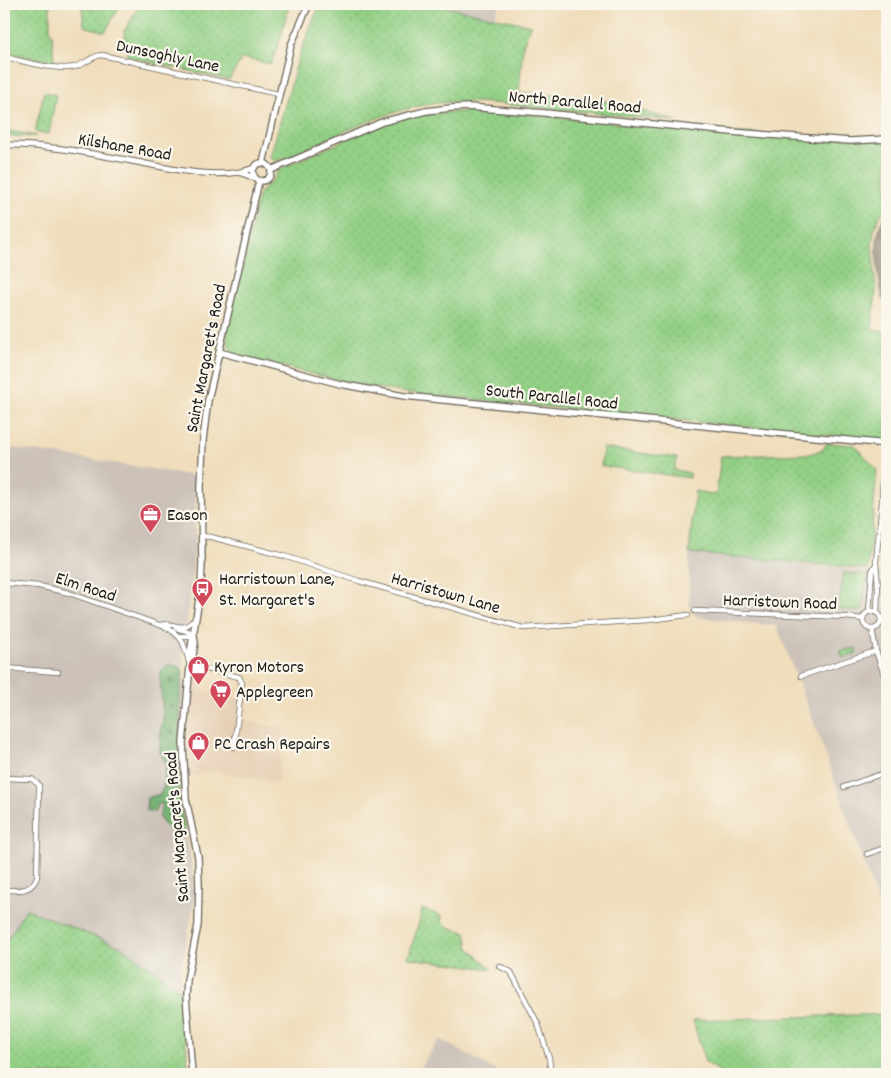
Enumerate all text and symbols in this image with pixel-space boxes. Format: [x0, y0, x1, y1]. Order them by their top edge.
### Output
street label: Dunsoghly Lane [114, 34, 221, 81]
street label: North Parallel Road [508, 85, 642, 122]
street label: Kilshane Road [76, 128, 173, 169]
street label: Saint Margaret's Road [181, 282, 234, 435]
street label: South Parallel Road [484, 379, 619, 418]
office icon: Eason [139, 502, 163, 533]
place label: Eason [167, 504, 208, 529]
street label: Elm Road [52, 567, 119, 610]
street label: Harristown Lane [388, 567, 503, 622]
place label: Harristown Lane, St. Margaret's [219, 568, 335, 614]
bus stop icon: Harristown Lane, St. Margaret's [191, 576, 215, 607]
street label: Harristown Road [722, 589, 837, 618]
shop icon: Kyron Motors [186, 654, 210, 685]
place label: Kyron Motors [214, 656, 304, 681]
supermarket icon: Applegreen [208, 679, 232, 710]
place label: Applegreen [236, 681, 313, 706]
shop icon: PC Crash Repairs [186, 731, 210, 762]
place label: PC Crash Repairs [214, 733, 330, 758]
street label: Saint Margaret's Road [159, 751, 198, 903]

